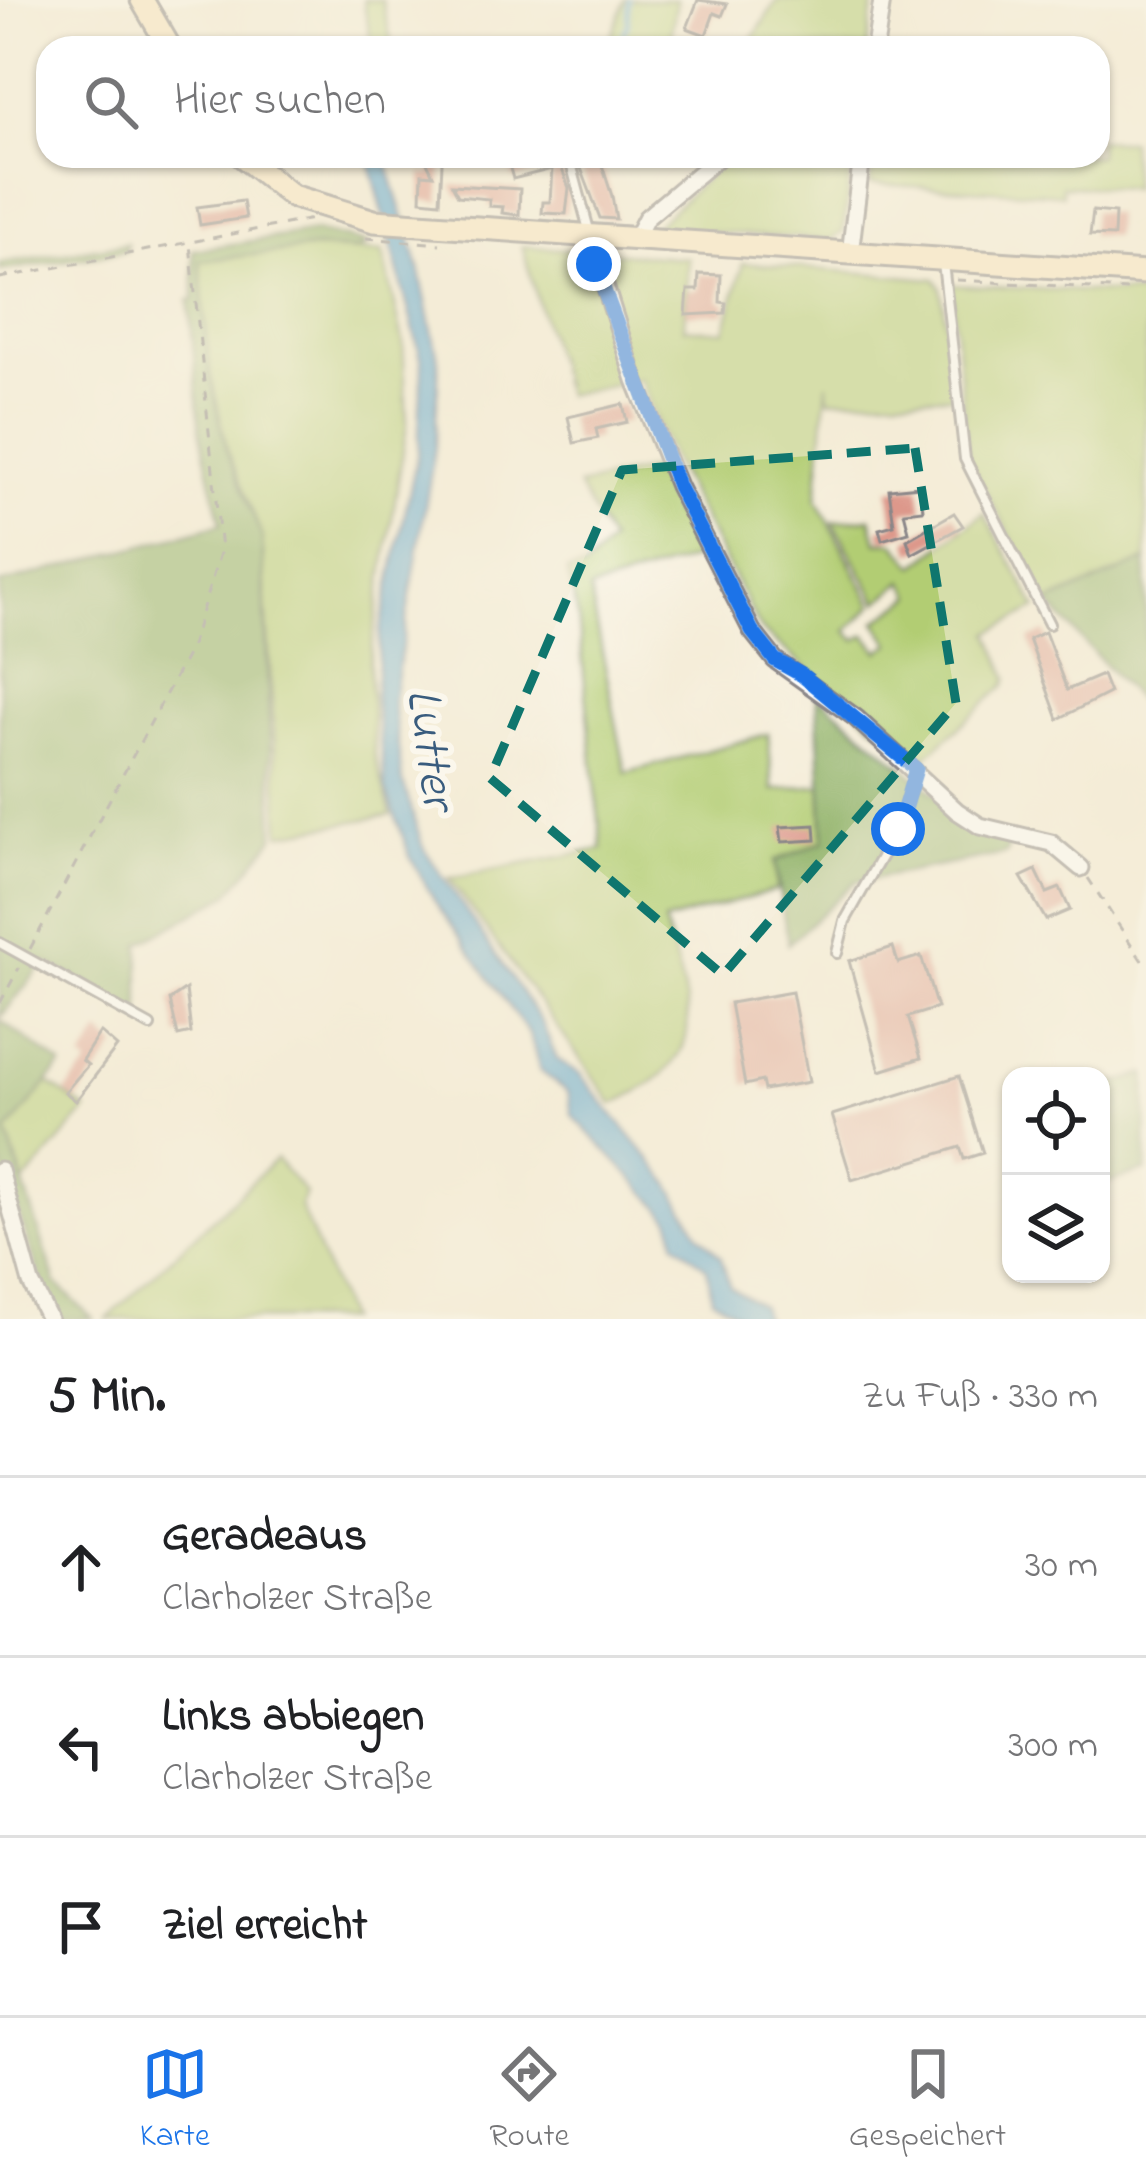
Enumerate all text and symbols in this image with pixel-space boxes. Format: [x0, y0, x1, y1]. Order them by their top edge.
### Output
search box [36, 36, 1110, 168]
icon: search [78, 69, 144, 135]
text: Hier suchen [174, 69, 386, 135]
route end [567, 237, 621, 291]
water label: Lutter [383, 684, 475, 820]
route start [871, 802, 925, 856]
map controls [1002, 1067, 1110, 1283]
button: locate [1002, 1067, 1110, 1175]
button: layers [1002, 1175, 1110, 1283]
text: 5 Min. [48, 1360, 166, 1435]
text: Zu Fuß · 330 m [862, 1369, 1098, 1426]
text: Geradeaus [162, 1505, 367, 1571]
icon: ahead [48, 1534, 114, 1600]
text: 30 m [1025, 1538, 1098, 1595]
text: Clarholzer Straße [162, 1571, 432, 1628]
text: Links abbiegen [162, 1685, 424, 1751]
icon: left [48, 1714, 114, 1780]
text: 300 m [1008, 1718, 1098, 1775]
text: Clarholzer Straße [162, 1751, 432, 1808]
icon: arrive [48, 1894, 114, 1960]
text: Ziel erreicht [162, 1894, 367, 1960]
tab: Karte [140, 2041, 210, 2161]
tab: Route [489, 2041, 569, 2161]
tab: Gespeichert [849, 2041, 1006, 2161]

